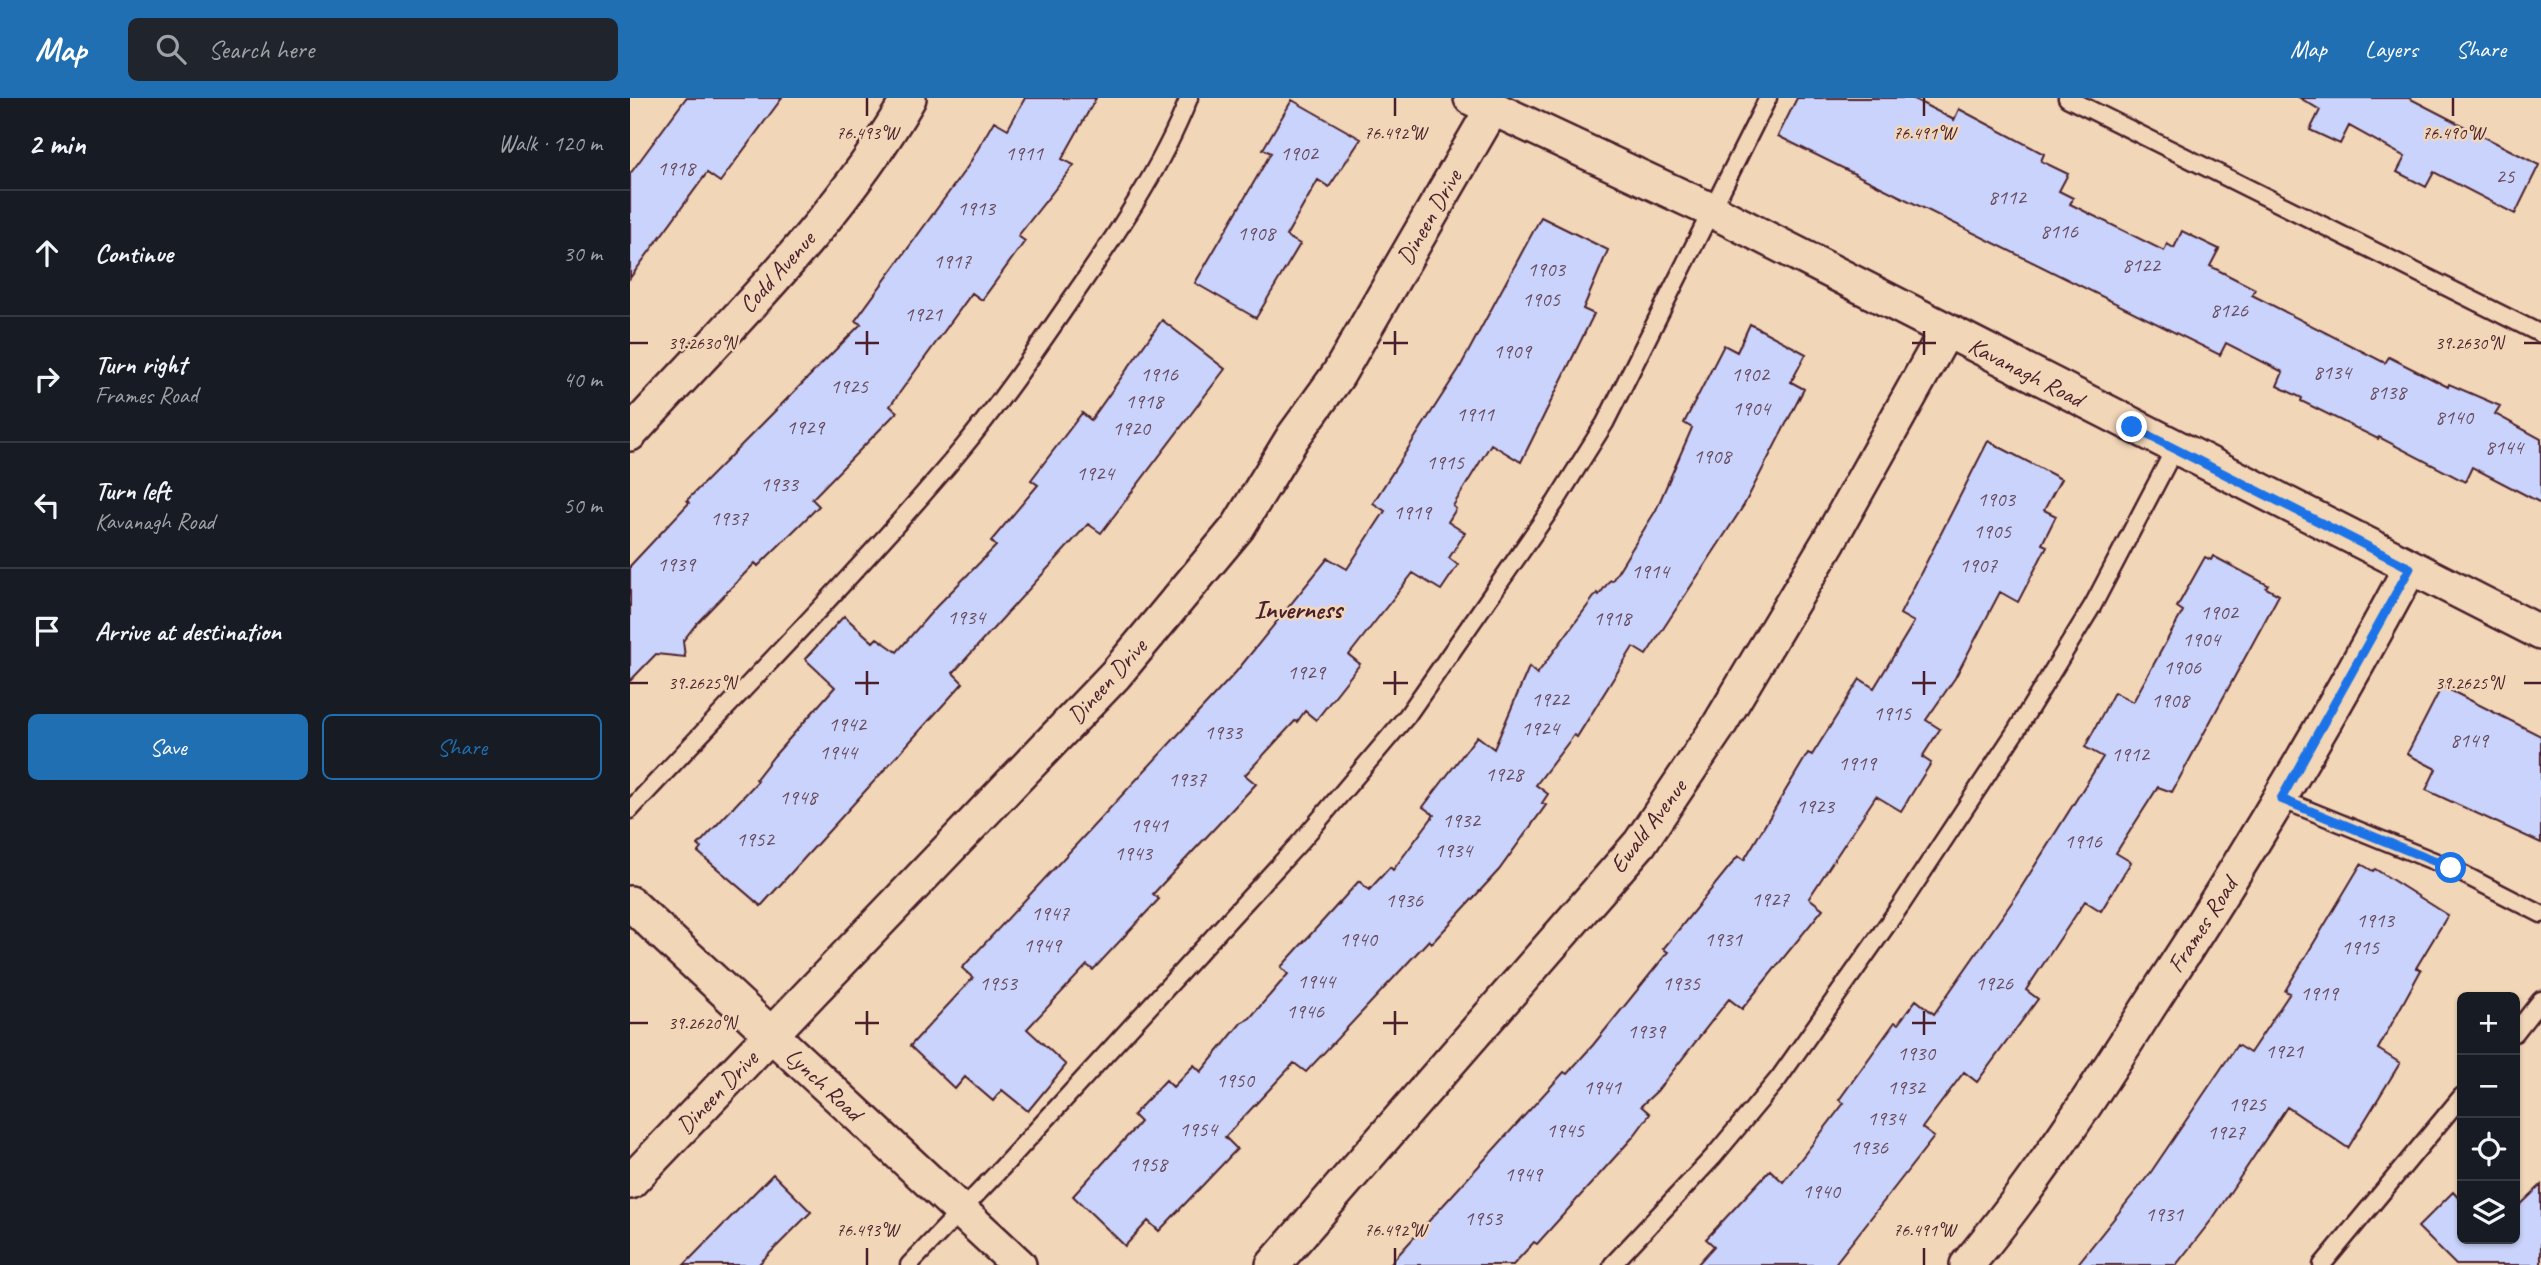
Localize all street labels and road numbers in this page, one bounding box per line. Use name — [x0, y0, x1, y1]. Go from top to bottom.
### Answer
street label: Dineen Drive — [1390, 162, 1469, 270]
street label: Codd Avenue — [732, 223, 823, 319]
street label: Kavanagh Road — [1964, 330, 2092, 415]
street label: Dineen Drive — [1061, 630, 1155, 730]
street label: Ewald Avenue — [1603, 771, 1694, 879]
street label: Frames Road — [2160, 869, 2246, 978]
street label: Lynch Road — [779, 1041, 871, 1129]
street label: Dineen Drive — [670, 1042, 766, 1140]

